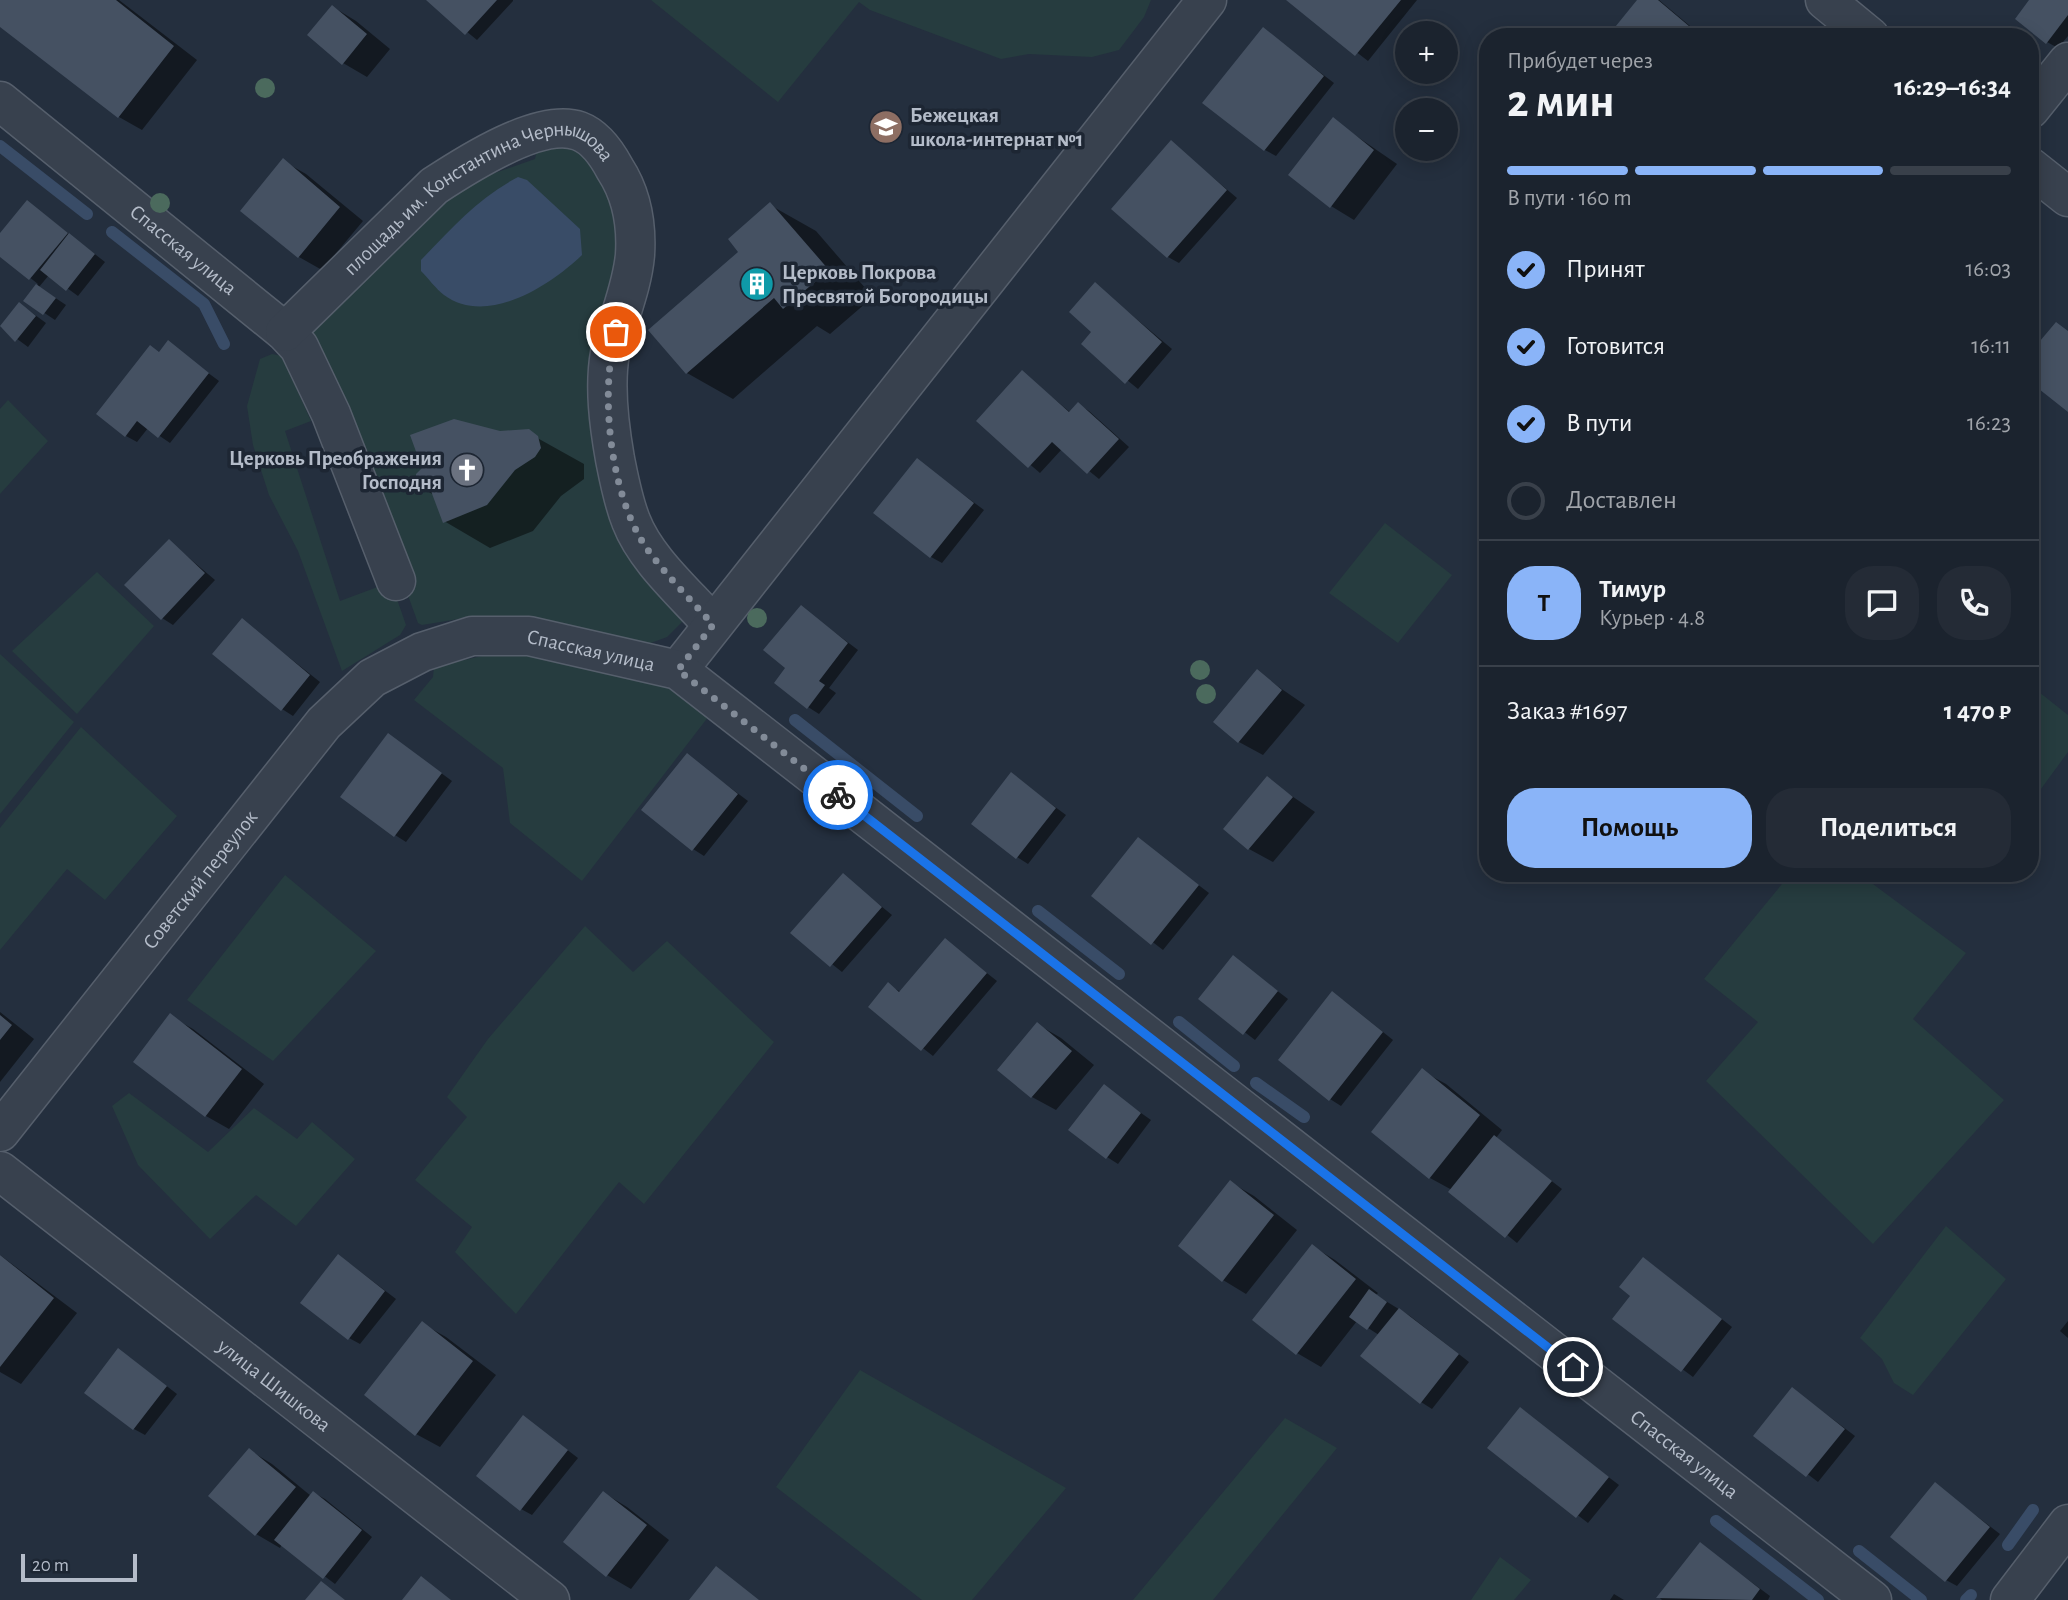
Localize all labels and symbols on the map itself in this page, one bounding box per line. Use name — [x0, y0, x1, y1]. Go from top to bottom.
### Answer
place label: Бежецкая школа-интернат №1 — [910, 105, 1083, 150]
school or university icon: Бежецкая школа-интернат №1 — [867, 108, 905, 146]
street label: площадь им. Константина Чернышова — [340, 118, 618, 279]
street label: Спасская улица — [126, 201, 241, 300]
place label: Церковь Покрова Пресвятой Богородицы — [782, 262, 988, 307]
building icon: Церковь Покрова Пресвятой Богородицы — [738, 265, 776, 303]
pin — [586, 302, 646, 362]
place label: Церковь Преображения Господня — [229, 448, 442, 493]
church icon: Церковь Преображения Господня — [448, 451, 486, 489]
street label: Спасская улица — [525, 626, 657, 675]
courier — [803, 760, 873, 830]
street label: Советский переулок — [139, 806, 262, 953]
street label: улица Шишкова — [213, 1334, 335, 1436]
pin — [1543, 1337, 1603, 1397]
street label: Спасская улица — [1626, 1406, 1742, 1503]
scale bar — [21, 1551, 136, 1583]

